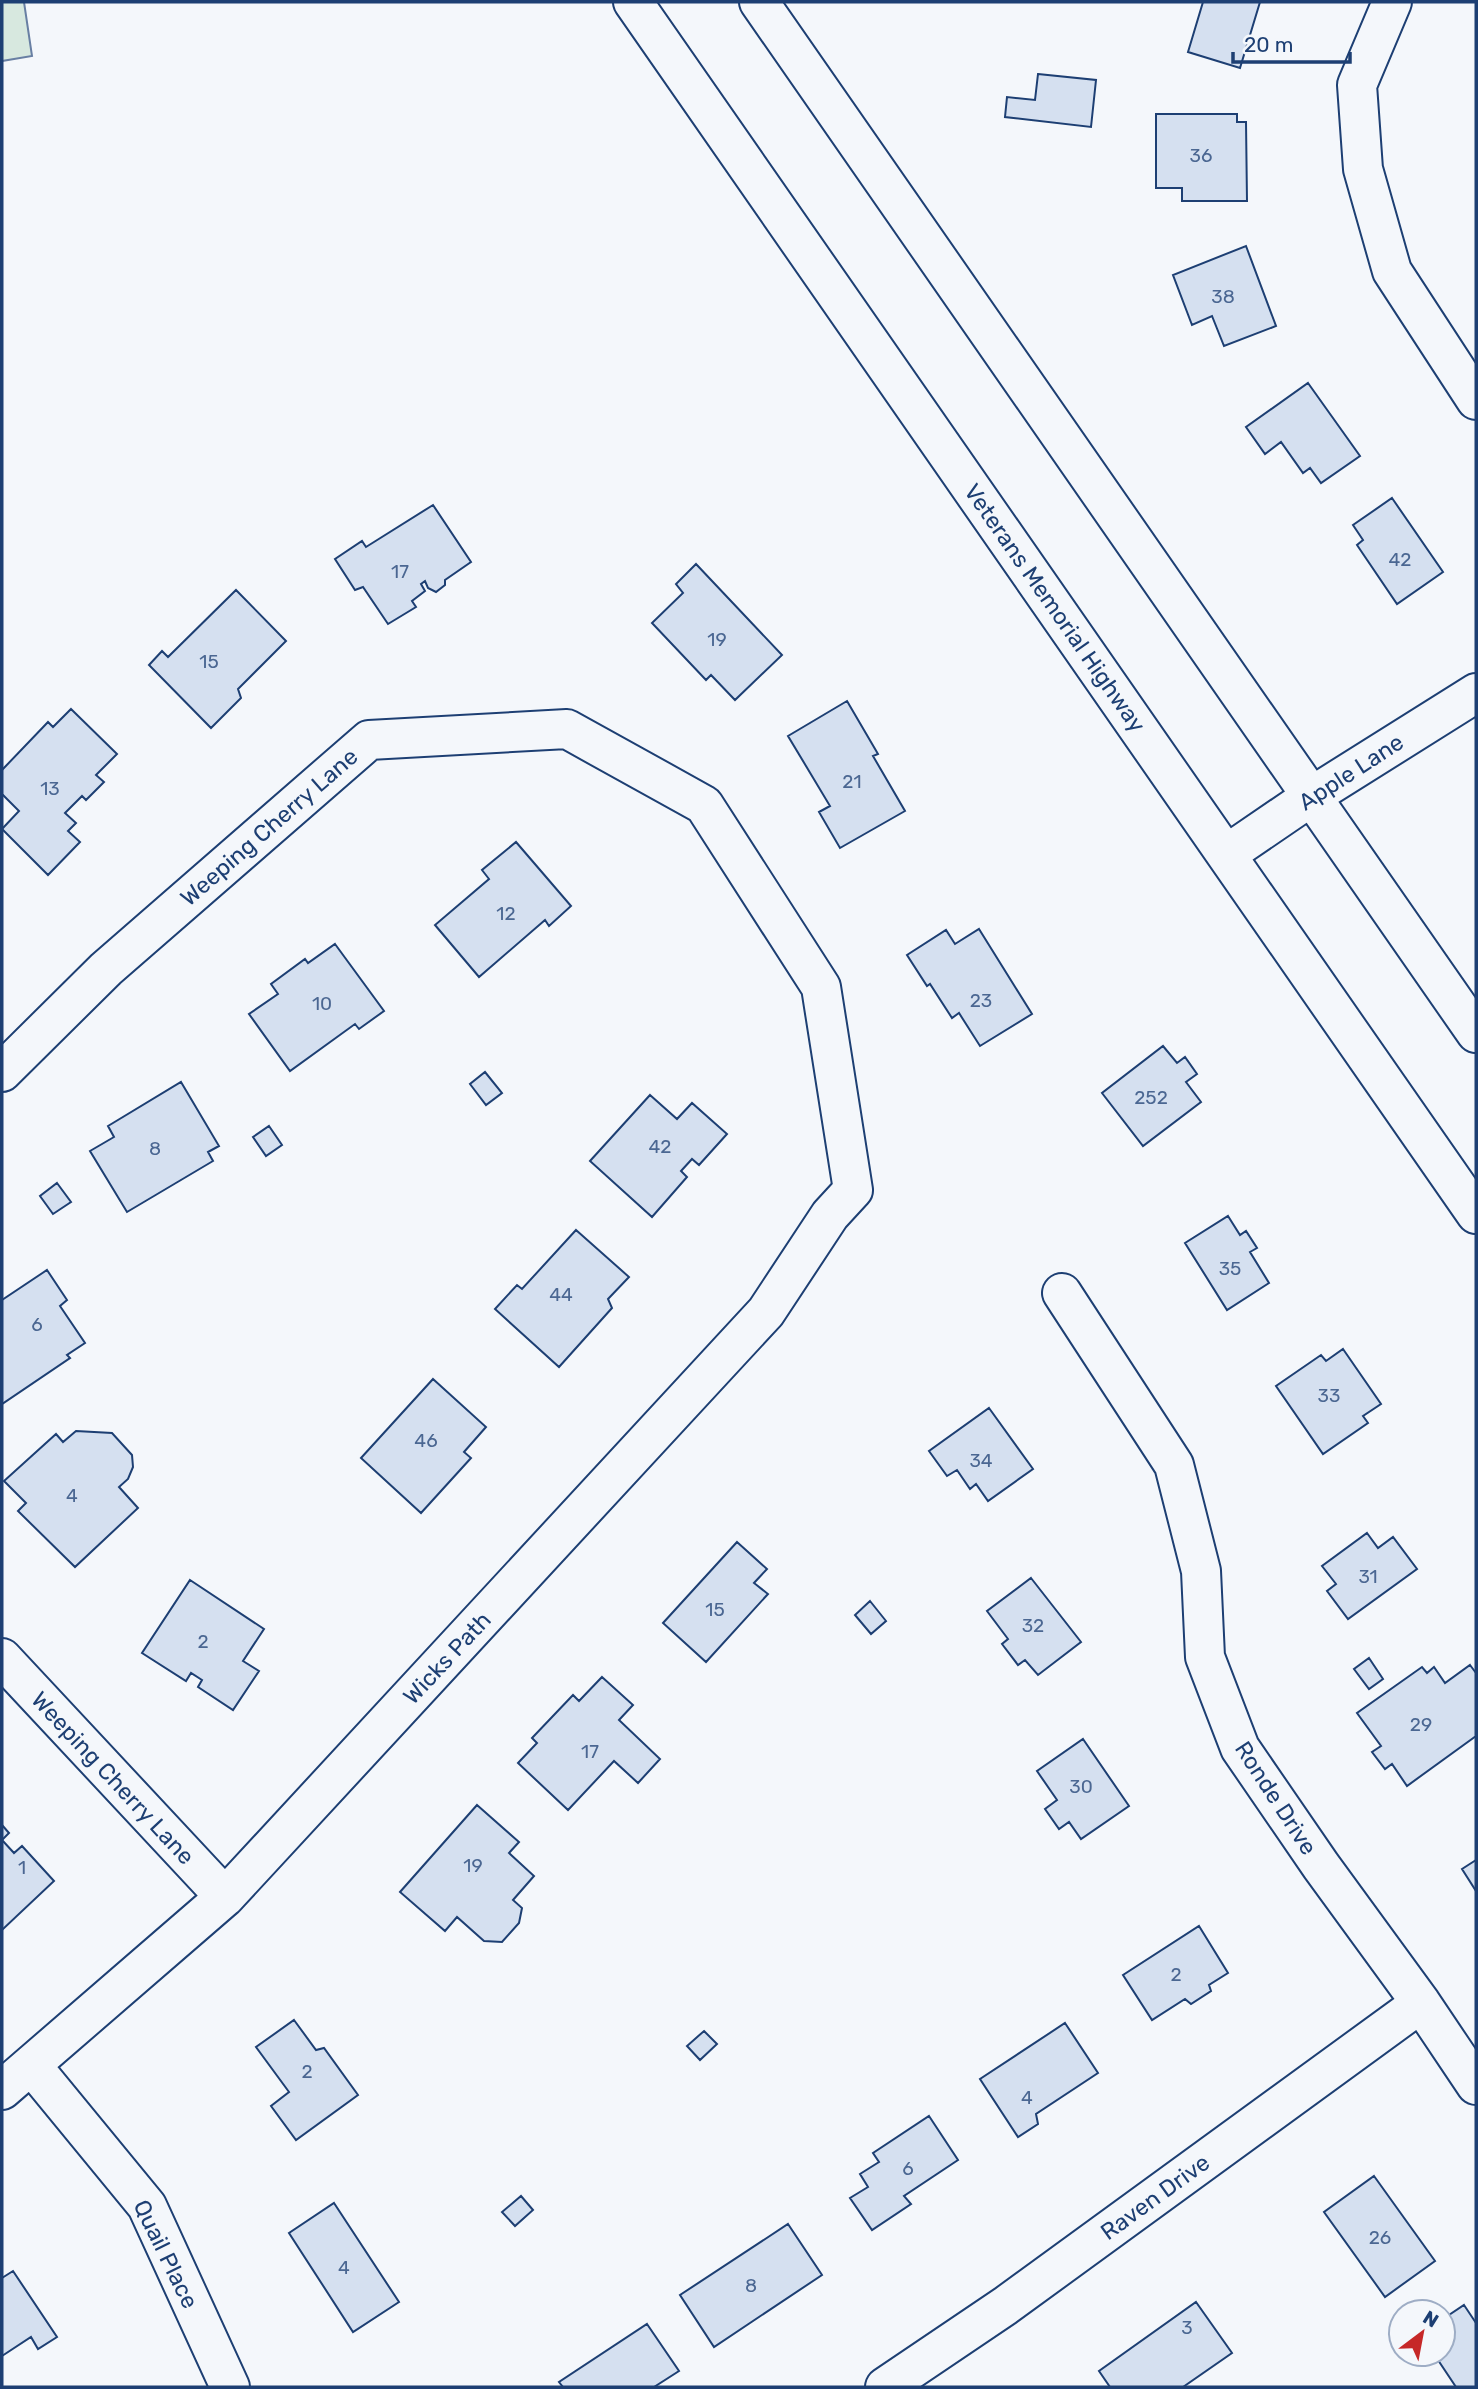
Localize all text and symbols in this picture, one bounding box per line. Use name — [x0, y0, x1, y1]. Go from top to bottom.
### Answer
scale bar — [1233, 21, 1350, 65]
text: 20 m — [1244, 32, 1293, 57]
house number: 36 — [1190, 144, 1212, 167]
house number: 38 — [1211, 285, 1235, 308]
street label: Veterans Memorial Highway — [958, 478, 1152, 738]
house number: 42 — [1389, 548, 1411, 571]
house number: 17 — [391, 560, 409, 583]
house number: 19 — [707, 628, 727, 651]
house number: 15 — [199, 650, 219, 673]
street label: Apple Lane — [1293, 728, 1409, 816]
street label: Weeping Cherry Lane — [174, 742, 364, 912]
house number: 21 — [842, 770, 862, 793]
house number: 13 — [40, 777, 60, 800]
house number: 12 — [496, 902, 516, 925]
house number: 23 — [970, 989, 992, 1012]
house number: 10 — [312, 992, 332, 1015]
house number: 252 — [1134, 1086, 1168, 1109]
house number: 42 — [649, 1135, 671, 1158]
house number: 8 — [149, 1137, 161, 1160]
house number: 35 — [1219, 1257, 1241, 1280]
house number: 44 — [549, 1283, 573, 1306]
house number: 6 — [31, 1313, 43, 1336]
house number: 33 — [1318, 1384, 1340, 1407]
house number: 46 — [414, 1429, 438, 1452]
house number: 34 — [969, 1449, 993, 1472]
house number: 4 — [66, 1484, 78, 1507]
house number: 31 — [1358, 1565, 1378, 1588]
house number: 15 — [705, 1598, 725, 1621]
street label: Wicks Path — [397, 1606, 497, 1710]
house number: 32 — [1022, 1614, 1044, 1637]
house number: 2 — [197, 1630, 209, 1653]
street label: Weeping Cherry Lane — [26, 1686, 200, 1870]
house number: 29 — [1410, 1713, 1432, 1736]
street label: Ronde Drive — [1229, 1736, 1323, 1860]
house number: 17 — [581, 1740, 599, 1763]
house number: 30 — [1069, 1775, 1093, 1798]
house number: 19 — [463, 1854, 483, 1877]
house number: 1 — [18, 1856, 26, 1879]
house number: 2 — [1170, 1963, 1182, 1986]
house number: 2 — [301, 2060, 313, 2083]
house number: 4 — [1021, 2086, 1033, 2109]
street label: Raven Drive — [1095, 2148, 1215, 2246]
house number: 6 — [902, 2157, 914, 2180]
street label: Quail Place — [128, 2195, 204, 2313]
house number: 26 — [1369, 2226, 1391, 2249]
house number: 4 — [338, 2256, 350, 2279]
house number: 8 — [745, 2274, 757, 2297]
north arrow — [1387, 2298, 1457, 2368]
text: N — [1419, 2306, 1443, 2332]
house number: 3 — [1181, 2316, 1193, 2339]

